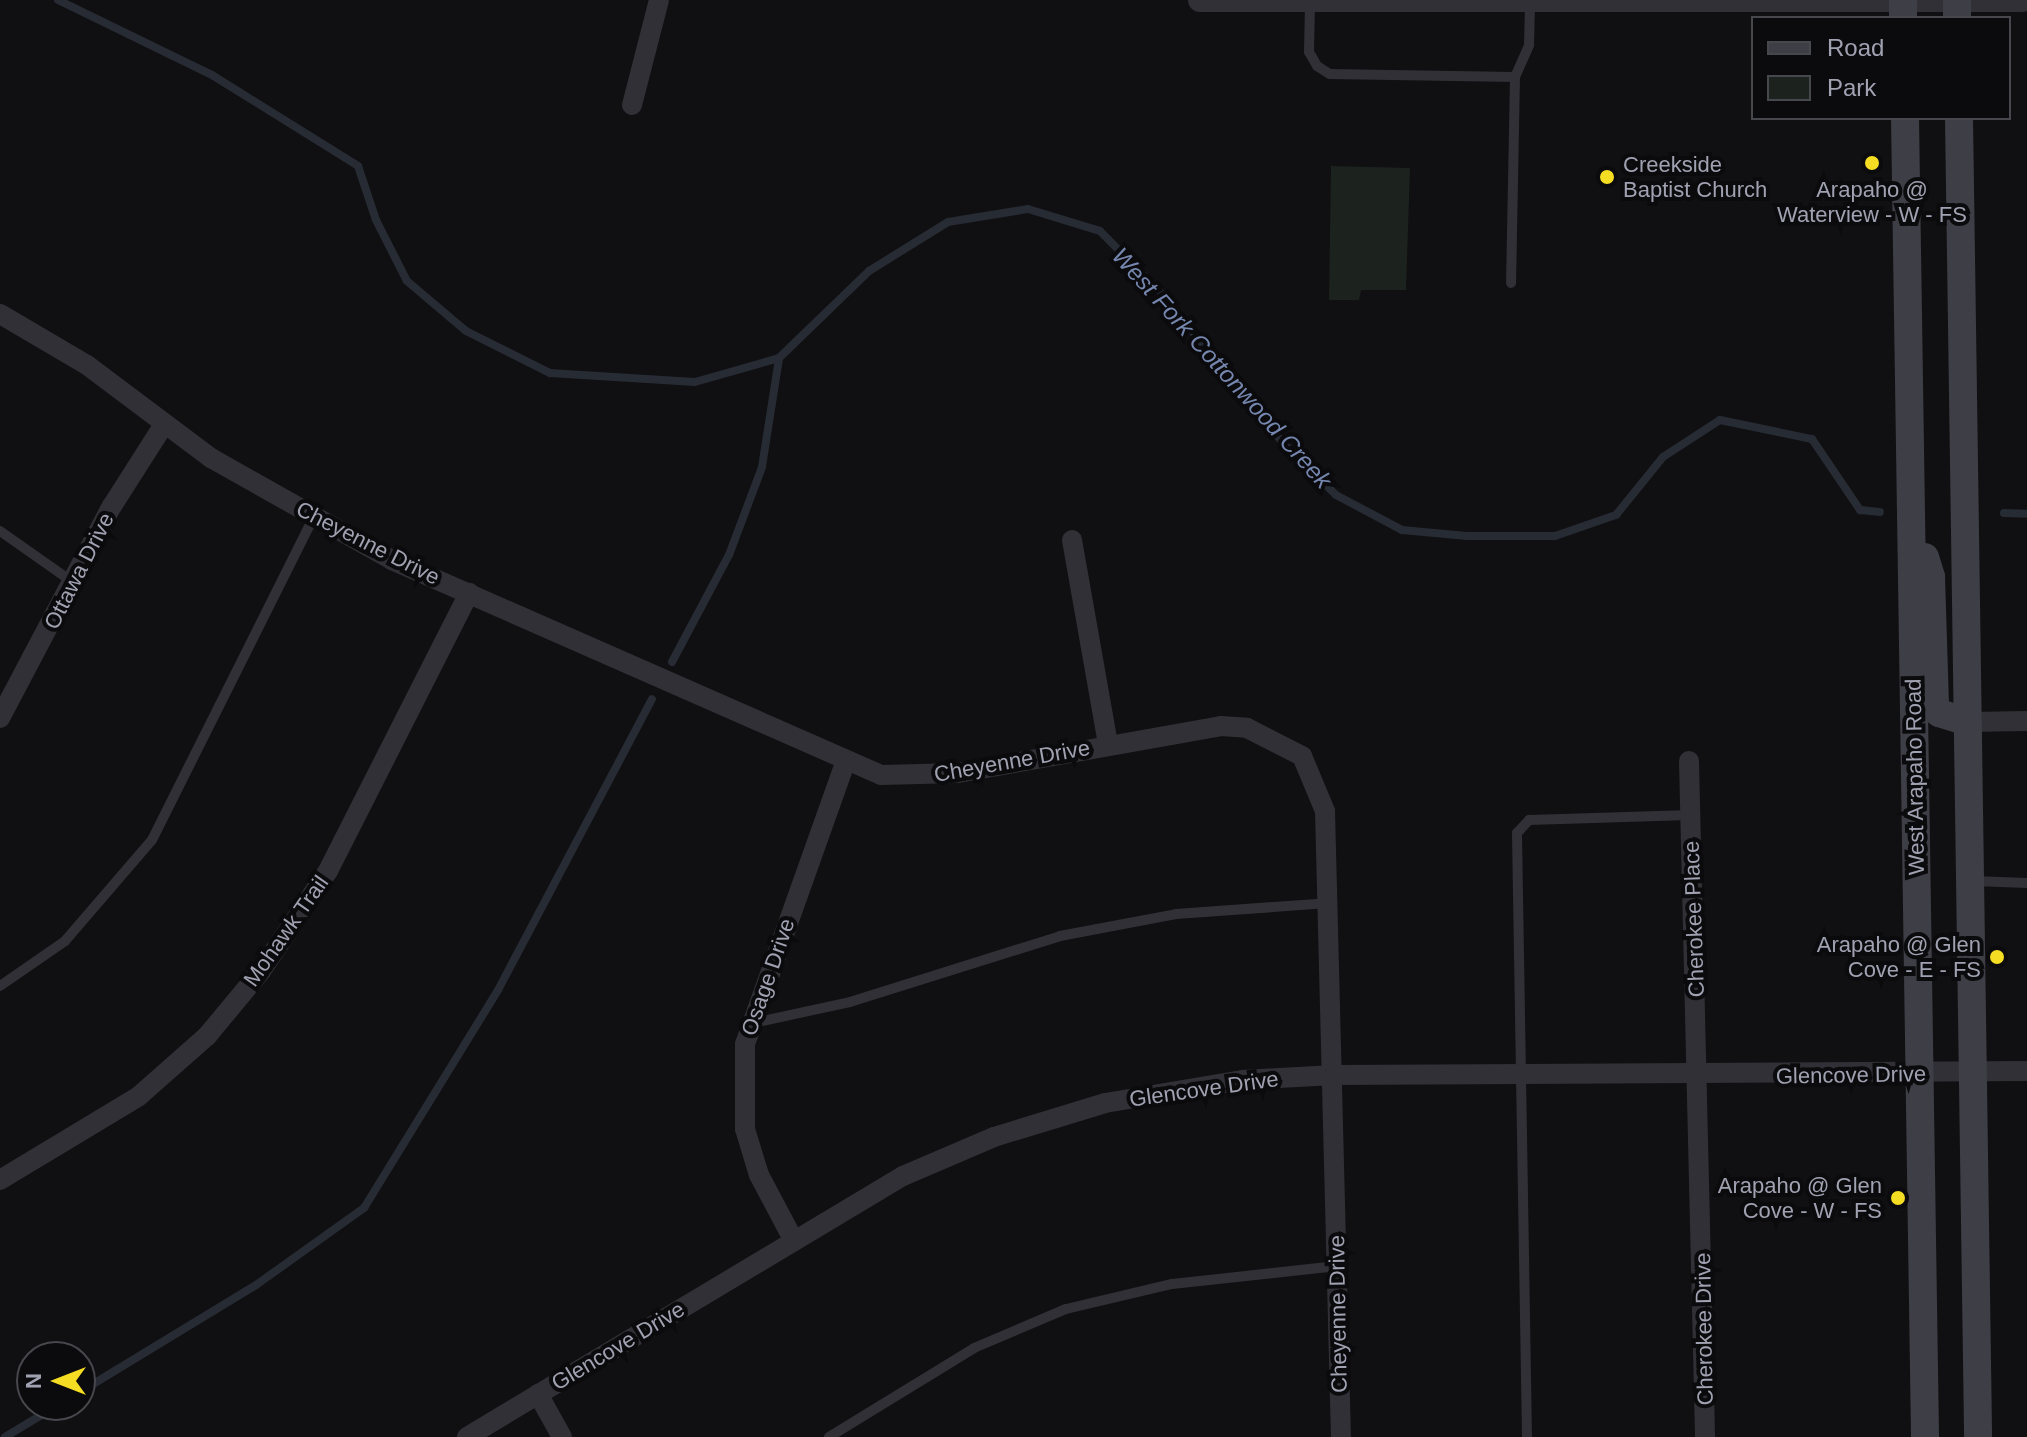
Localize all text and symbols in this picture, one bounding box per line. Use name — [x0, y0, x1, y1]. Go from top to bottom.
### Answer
legend — [1751, 16, 2011, 120]
text: Road — [1827, 34, 1884, 61]
text: Park — [1827, 74, 1876, 101]
place label: Creekside Baptist Church — [1623, 151, 1767, 202]
marker: Arapaho @ Waterview - W - FS — [1863, 154, 1881, 172]
marker: Creekside Baptist Church — [1598, 168, 1616, 186]
place label: Arapaho @ Waterview - W - FS — [1777, 176, 1967, 228]
water label: West Fork Cottonwood Creek — [1106, 242, 1338, 494]
street label: Cheyenne Drive — [292, 495, 444, 591]
street label: Ottawa Drive — [38, 508, 120, 634]
street label: West Arapaho Road — [1900, 678, 1930, 876]
street label: Cheyenne Drive — [932, 734, 1092, 788]
street label: Cherokee Place — [1678, 840, 1710, 998]
street label: Mohawk Trail — [238, 870, 334, 992]
street label: Osage Drive — [736, 915, 800, 1039]
place label: Arapaho @ Glen Cove - E - FS — [1817, 931, 1981, 982]
marker: Arapaho @ Glen Cove - E - FS — [1988, 948, 2006, 966]
street label: Glencove Drive — [1776, 1060, 1926, 1090]
street label: Glencove Drive — [1128, 1065, 1280, 1113]
place label: Arapaho @ Glen Cove - W - FS — [1718, 1172, 1882, 1224]
marker: Arapaho @ Glen Cove - W - FS — [1889, 1189, 1907, 1207]
street label: Cheyenne Drive — [1323, 1235, 1353, 1393]
street label: Cherokee Drive — [1689, 1252, 1719, 1406]
street label: Glencove Drive — [547, 1296, 689, 1396]
north arrow — [16, 1341, 96, 1421]
text: N — [21, 1373, 46, 1389]

